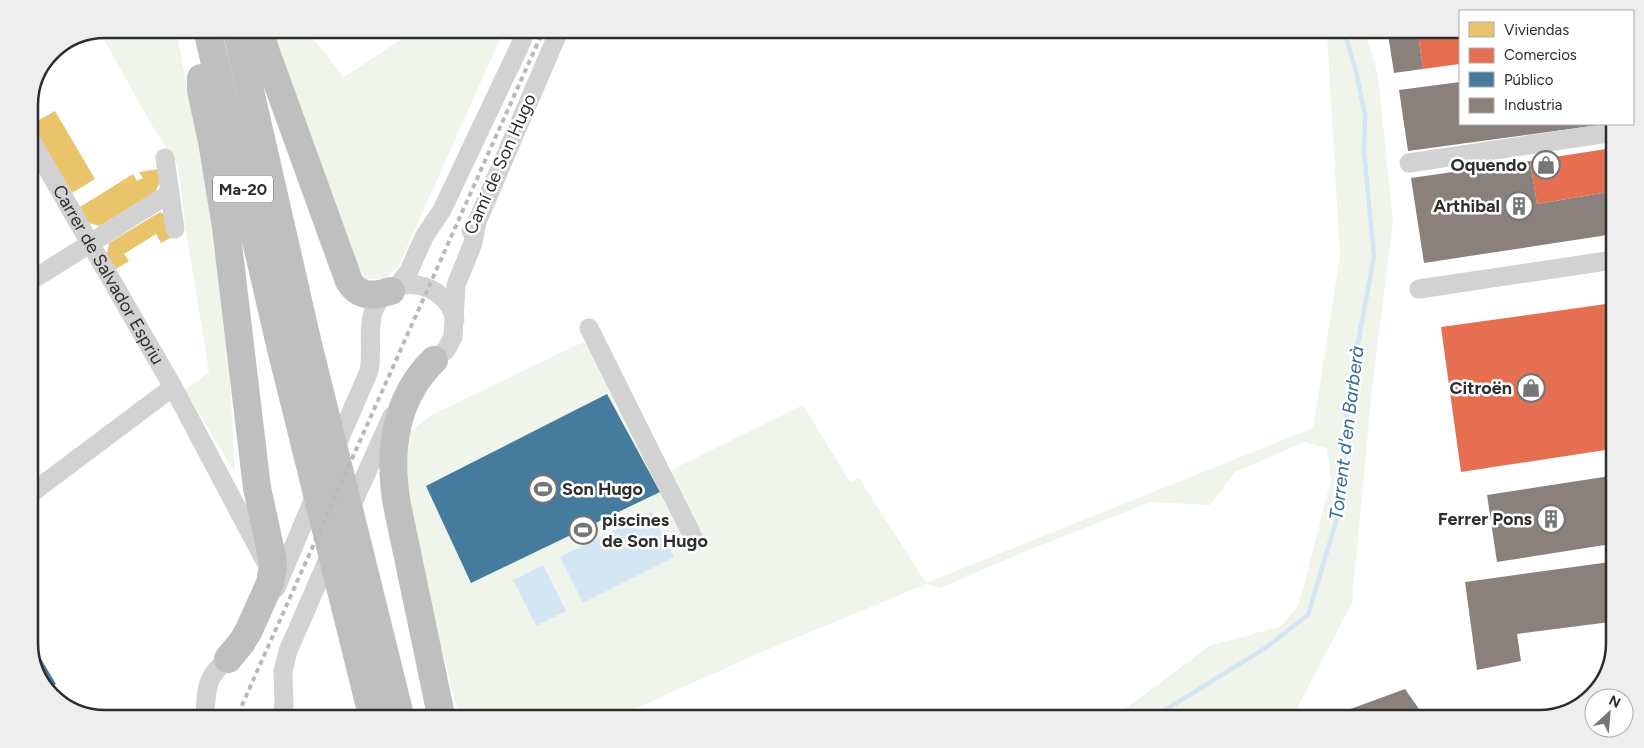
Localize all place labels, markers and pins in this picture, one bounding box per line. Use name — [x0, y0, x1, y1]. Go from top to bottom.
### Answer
shop icon: Oquendo — [1531, 150, 1561, 180]
place label: Oquendo — [1451, 154, 1527, 176]
building icon: Arthibal — [1504, 191, 1534, 221]
place label: Arthibal — [1433, 195, 1500, 217]
shop icon: Citroën — [1516, 373, 1546, 403]
place label: Citroën — [1449, 377, 1512, 399]
sports icon: Son Hugo — [528, 474, 558, 504]
place label: Son Hugo — [562, 478, 643, 500]
building icon: Ferrer Pons — [1536, 504, 1566, 534]
place label: Ferrer Pons — [1438, 508, 1533, 530]
place label: piscines de Son Hugo — [602, 509, 708, 552]
sports icon: piscines de Son Hugo — [568, 515, 598, 545]

